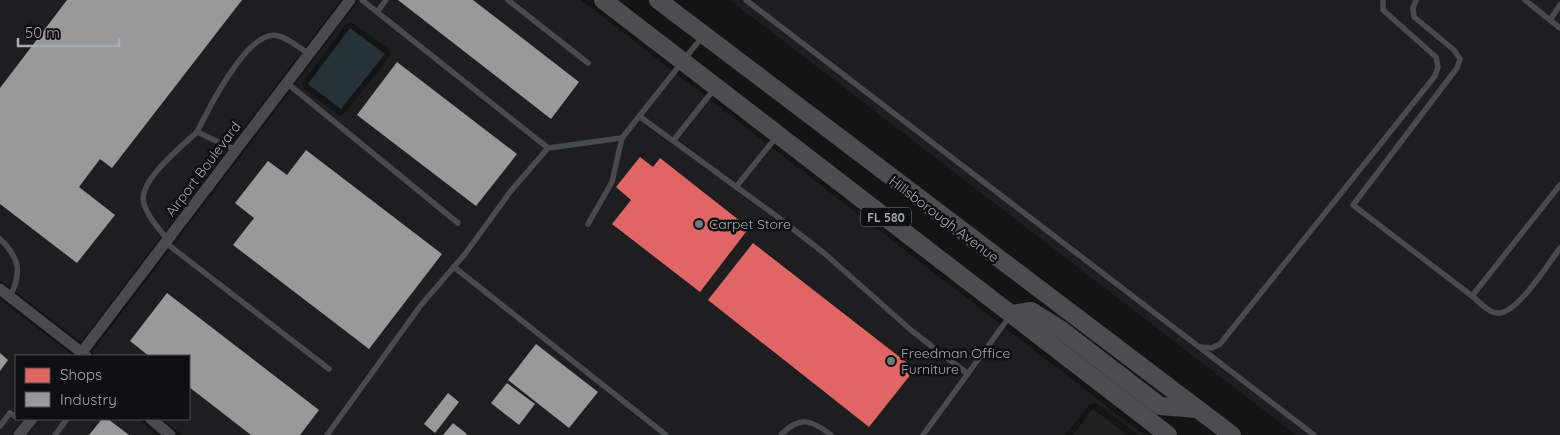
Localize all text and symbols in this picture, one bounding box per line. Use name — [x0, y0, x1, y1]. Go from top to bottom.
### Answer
scale bar — [18, 15, 119, 47]
text: 50 m — [25, 23, 60, 42]
street label: Airport Boulevard — [161, 118, 245, 220]
street label: Hillsborough Avenue — [886, 172, 1003, 266]
road number: FL 580 — [861, 208, 911, 226]
place label: Carpet Store — [709, 215, 791, 233]
marker: Carpet Store — [693, 218, 705, 230]
place label: Freedman Office Furniture — [901, 344, 1010, 378]
legend — [15, 355, 190, 420]
marker: Freedman Office Furniture — [885, 355, 897, 367]
text: Shops — [60, 365, 102, 384]
text: Industry — [60, 390, 117, 409]

